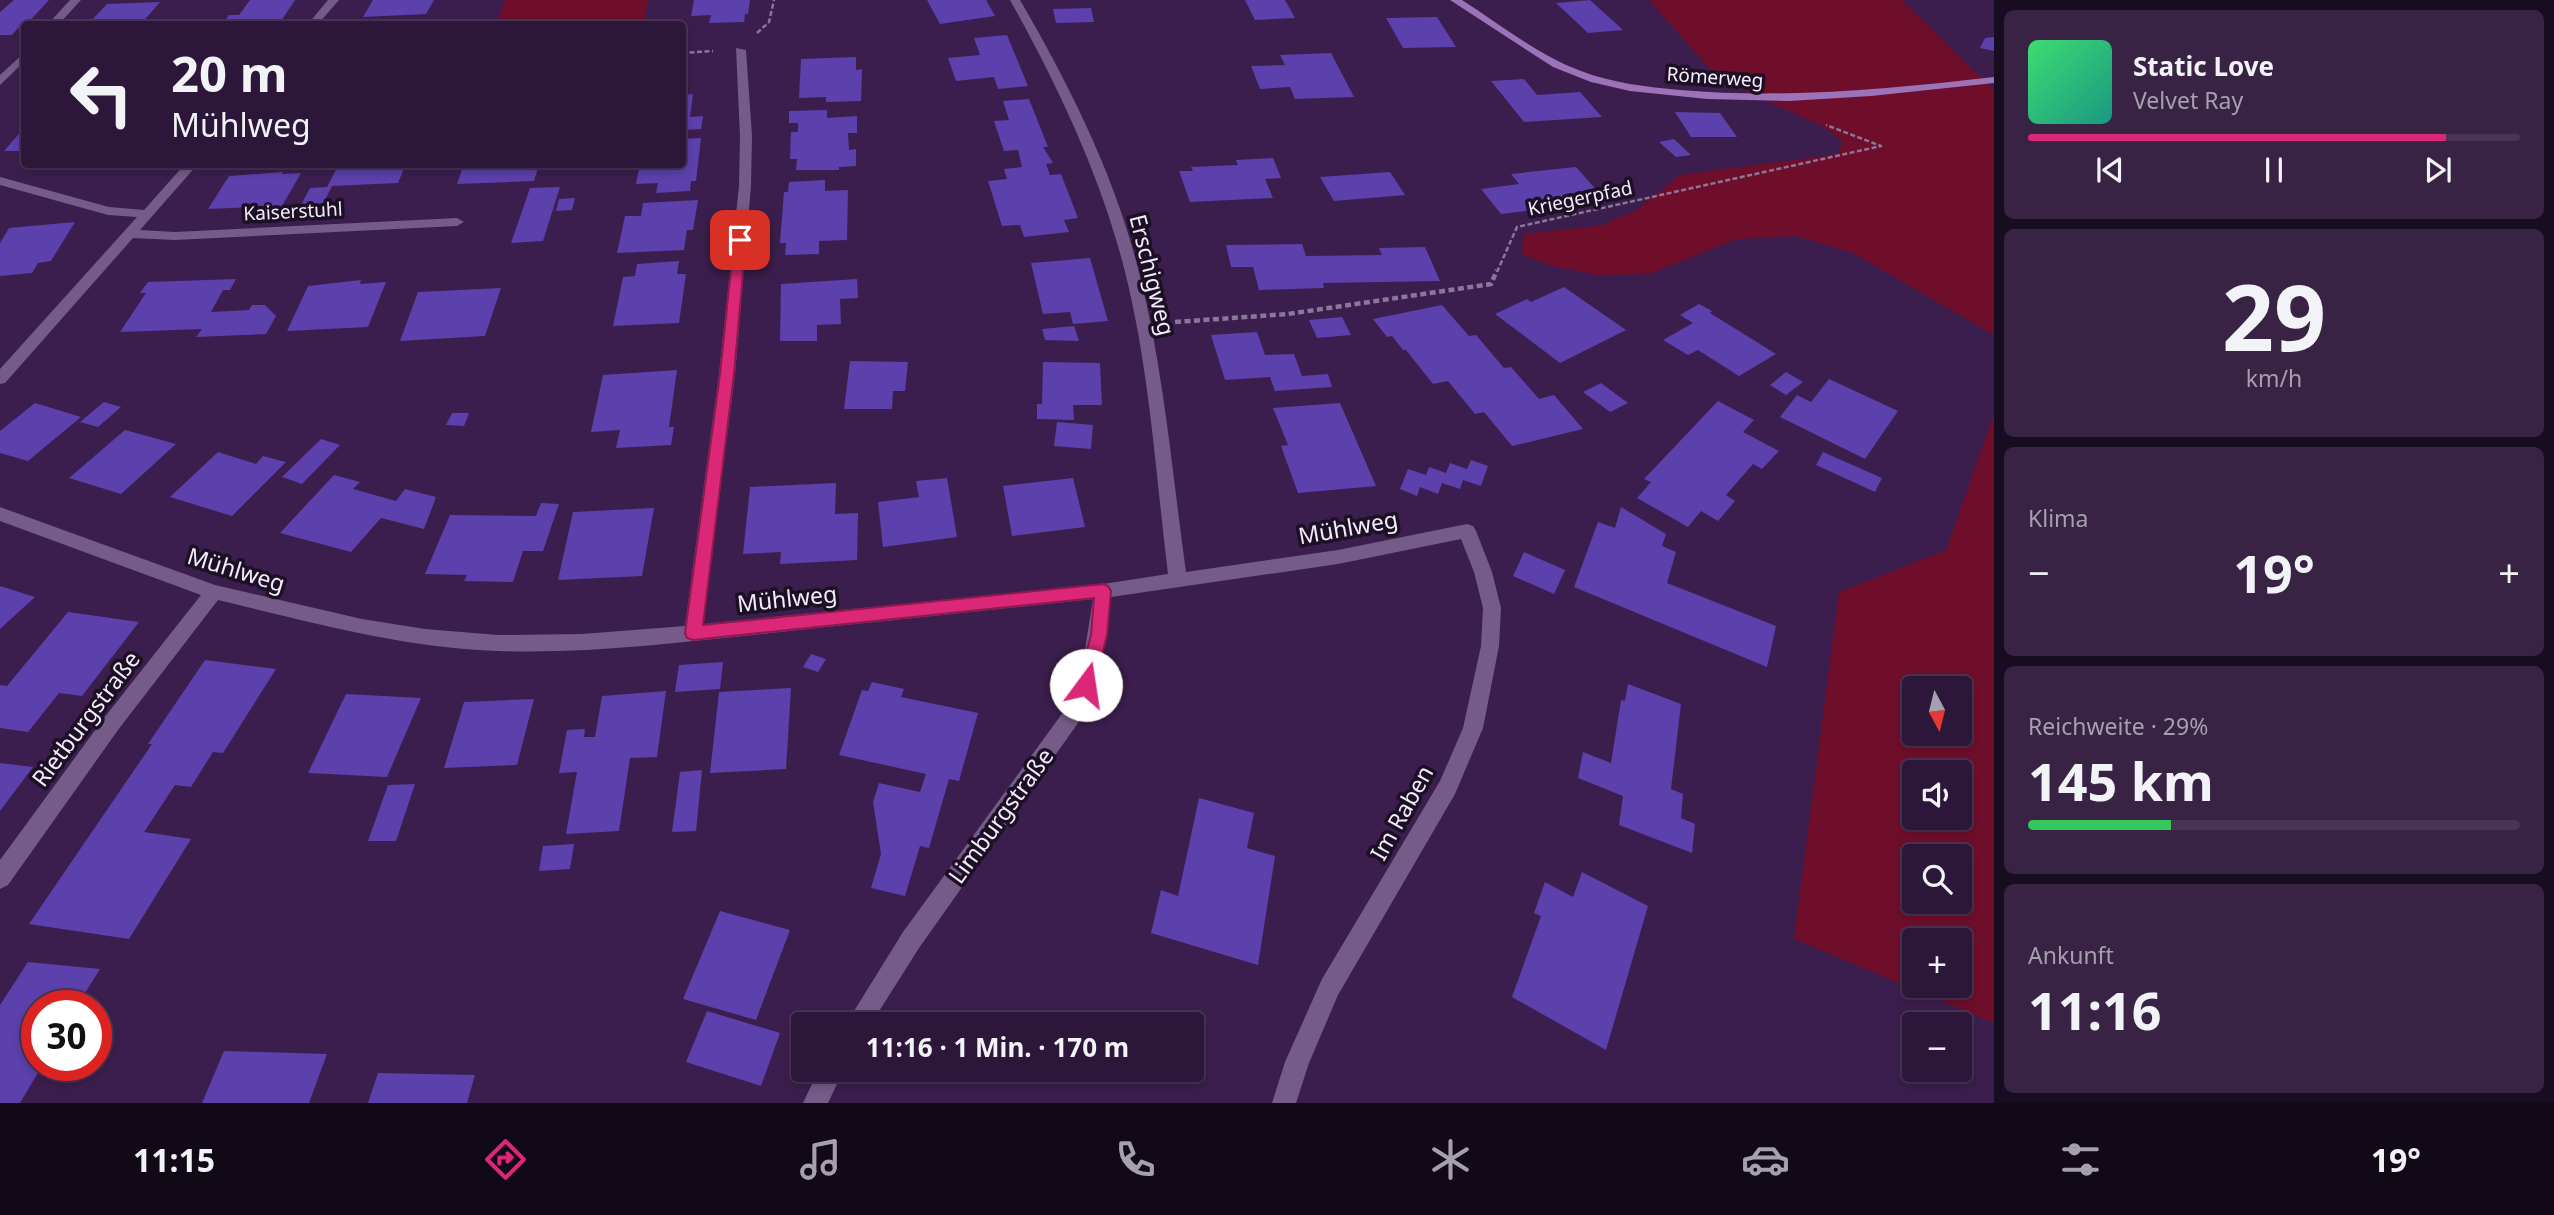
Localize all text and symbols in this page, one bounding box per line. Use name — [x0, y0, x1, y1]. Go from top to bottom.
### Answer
text: 20 m — [171, 40, 288, 106]
text: Static Love — [2133, 48, 2274, 84]
icon: left — [56, 49, 147, 140]
street label: Römerweg — [1666, 61, 1764, 93]
text: Velvet Ray — [2133, 84, 2243, 116]
text: Mühlweg — [171, 103, 311, 146]
icon: previous — [2091, 151, 2129, 189]
icon: pause — [2255, 151, 2293, 189]
icon: next — [2419, 151, 2457, 189]
street label: Kriegerpfad — [1525, 174, 1635, 222]
street label: Kaiserstuhl — [243, 195, 343, 227]
pin — [710, 210, 770, 270]
street label: Erschigweg — [1122, 211, 1183, 339]
icon: arrive — [721, 221, 759, 259]
text: 29 — [2222, 254, 2326, 378]
text: km/h — [2246, 362, 2302, 394]
text: Klima — [2028, 502, 2089, 534]
street label: Mühlweg — [1296, 503, 1400, 551]
text: 19° — [2233, 537, 2315, 608]
street label: Mühlweg — [184, 539, 289, 599]
text: − — [2028, 546, 2050, 598]
text: + — [2498, 546, 2520, 598]
street label: Mühlweg — [735, 577, 839, 619]
street label: Rietburgstraße — [24, 644, 147, 793]
position arrow — [1049, 648, 1123, 722]
north arrow — [1902, 676, 1972, 746]
map controls — [1902, 676, 1972, 1082]
text: Reichweite · 29% — [2028, 710, 2208, 742]
street label: Limburgstraße — [940, 741, 1060, 890]
text: 145 km — [2028, 745, 2214, 816]
street label: Im Raben — [1362, 759, 1440, 866]
button: sound — [1902, 760, 1972, 830]
button: search — [1902, 844, 1972, 914]
button: + — [1902, 928, 1972, 998]
text: Ankunft — [2028, 939, 2114, 971]
text: 11:16 — [2028, 974, 2162, 1045]
speed limit sign: 30 — [21, 990, 112, 1081]
button: − — [1902, 1012, 1972, 1082]
text: 11:16 · 1 Min. · 170 m — [866, 1029, 1129, 1065]
icon: directions — [481, 1135, 530, 1184]
icon: music — [796, 1135, 845, 1184]
icon: phone — [1111, 1135, 1160, 1184]
icon: climate — [1426, 1135, 1475, 1184]
icon: car — [1741, 1135, 1790, 1184]
icon: filters — [2056, 1135, 2105, 1184]
text: 11:15 — [133, 1138, 215, 1181]
text: 19° — [2371, 1138, 2421, 1181]

